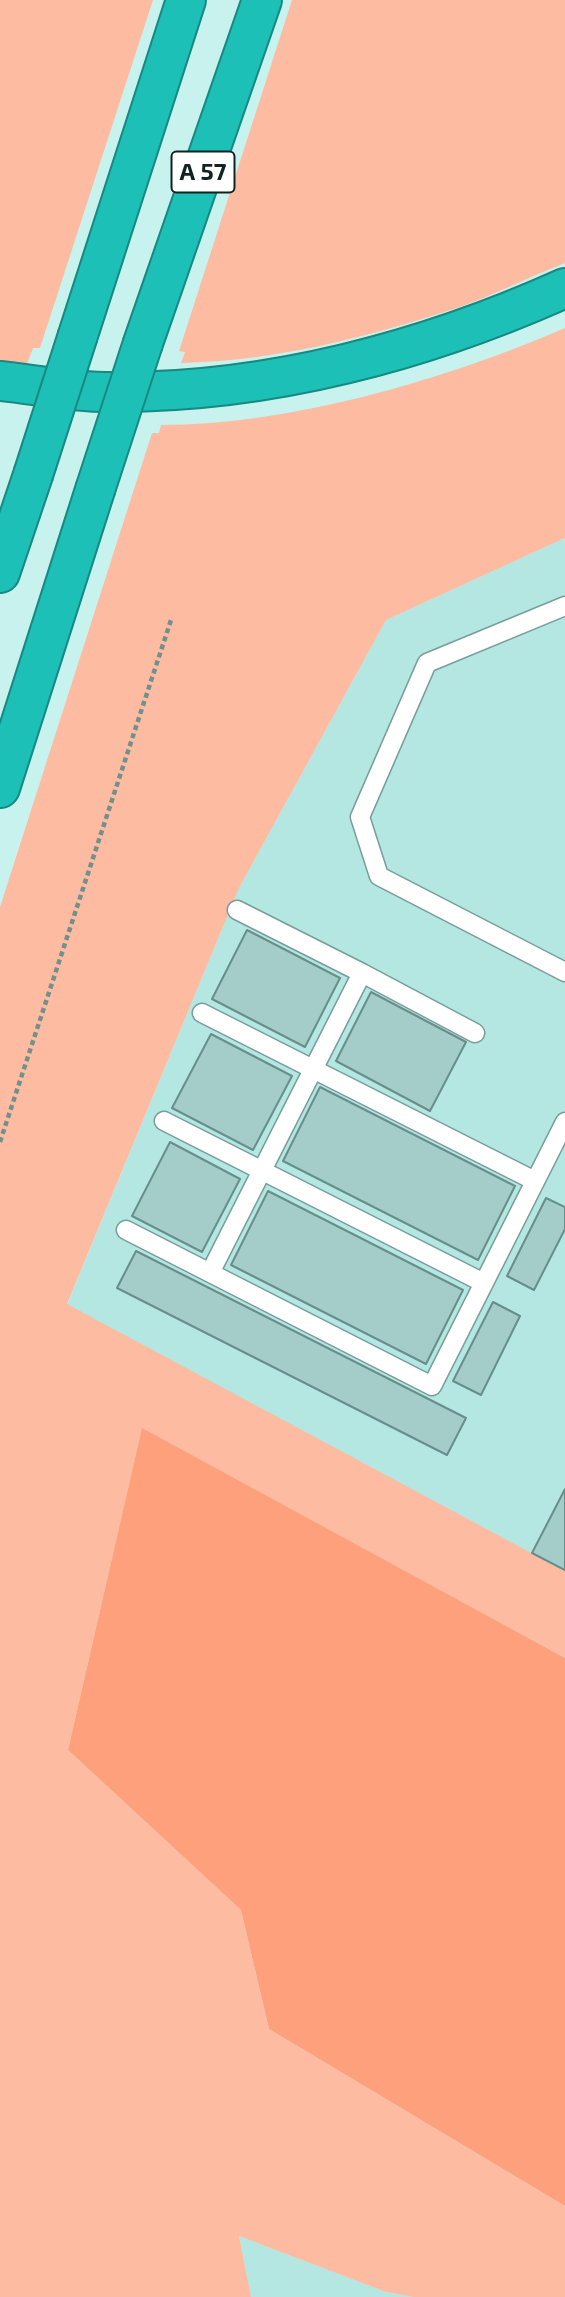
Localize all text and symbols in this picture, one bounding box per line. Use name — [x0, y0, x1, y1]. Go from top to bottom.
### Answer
road number: A 57 — [172, 152, 234, 192]

